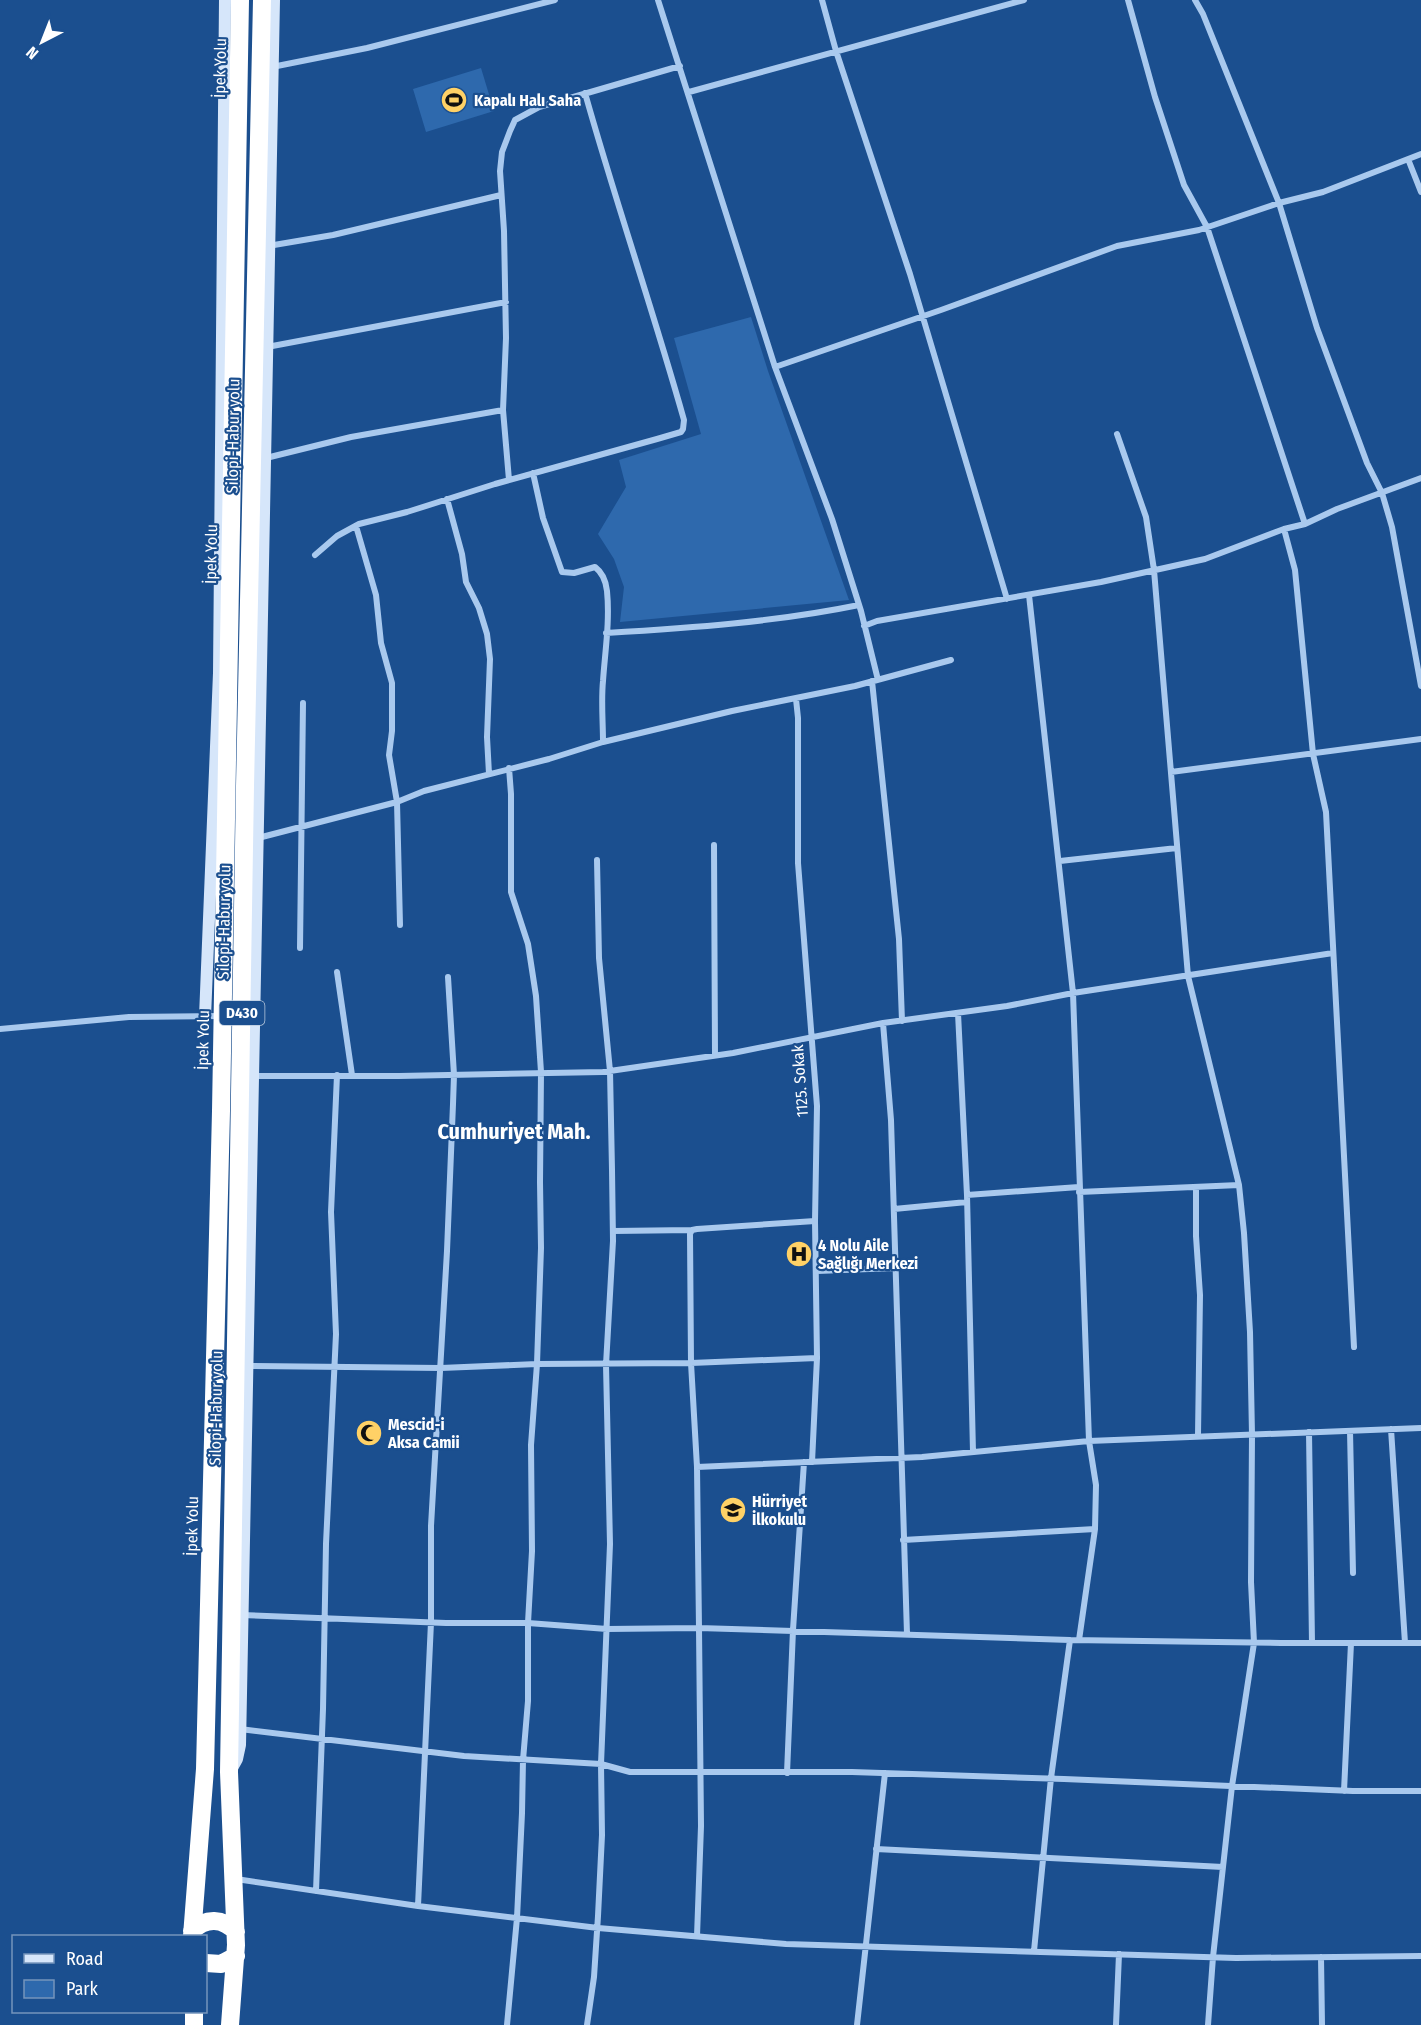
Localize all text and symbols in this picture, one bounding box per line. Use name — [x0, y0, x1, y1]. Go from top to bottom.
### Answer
north arrow — [12, 12, 72, 72]
street label: İpek Yolu — [210, 38, 230, 98]
text: N — [22, 43, 42, 63]
sports icon: Kapalı Halı Saha — [439, 85, 469, 115]
place label: Kapalı Halı Saha — [474, 91, 581, 110]
street label: Silopi-Habur yolu — [222, 378, 244, 494]
street label: İpek Yolu — [201, 524, 221, 584]
street label: Silopi-Habur yolu — [213, 864, 235, 980]
road number: D430 — [220, 1001, 264, 1025]
street label: İpek Yolu — [193, 1010, 213, 1070]
street label: 1125. Sokak — [788, 1044, 812, 1118]
district label: Cumhuriyet Mah. — [437, 1118, 591, 1145]
place label: 4 Nolu Aile Sağlığı Merkezi — [818, 1236, 918, 1273]
hospital icon: 4 Nolu Aile Sağlığı Merkezi — [784, 1239, 814, 1269]
street label: Silopi-Habur yolu — [205, 1350, 227, 1466]
place label: Mescid-i Aksa Camii — [387, 1415, 460, 1452]
mosque icon: Mescid-i Aksa Camii — [354, 1418, 384, 1448]
place label: Hürriyet İlkokulu — [752, 1492, 807, 1529]
school or university icon: Hürriyet İlkokulu — [718, 1495, 748, 1525]
street label: İpek Yolu — [182, 1496, 202, 1556]
legend — [12, 1935, 207, 2013]
text: Road — [66, 1948, 103, 1970]
text: Park — [66, 1978, 99, 2000]

